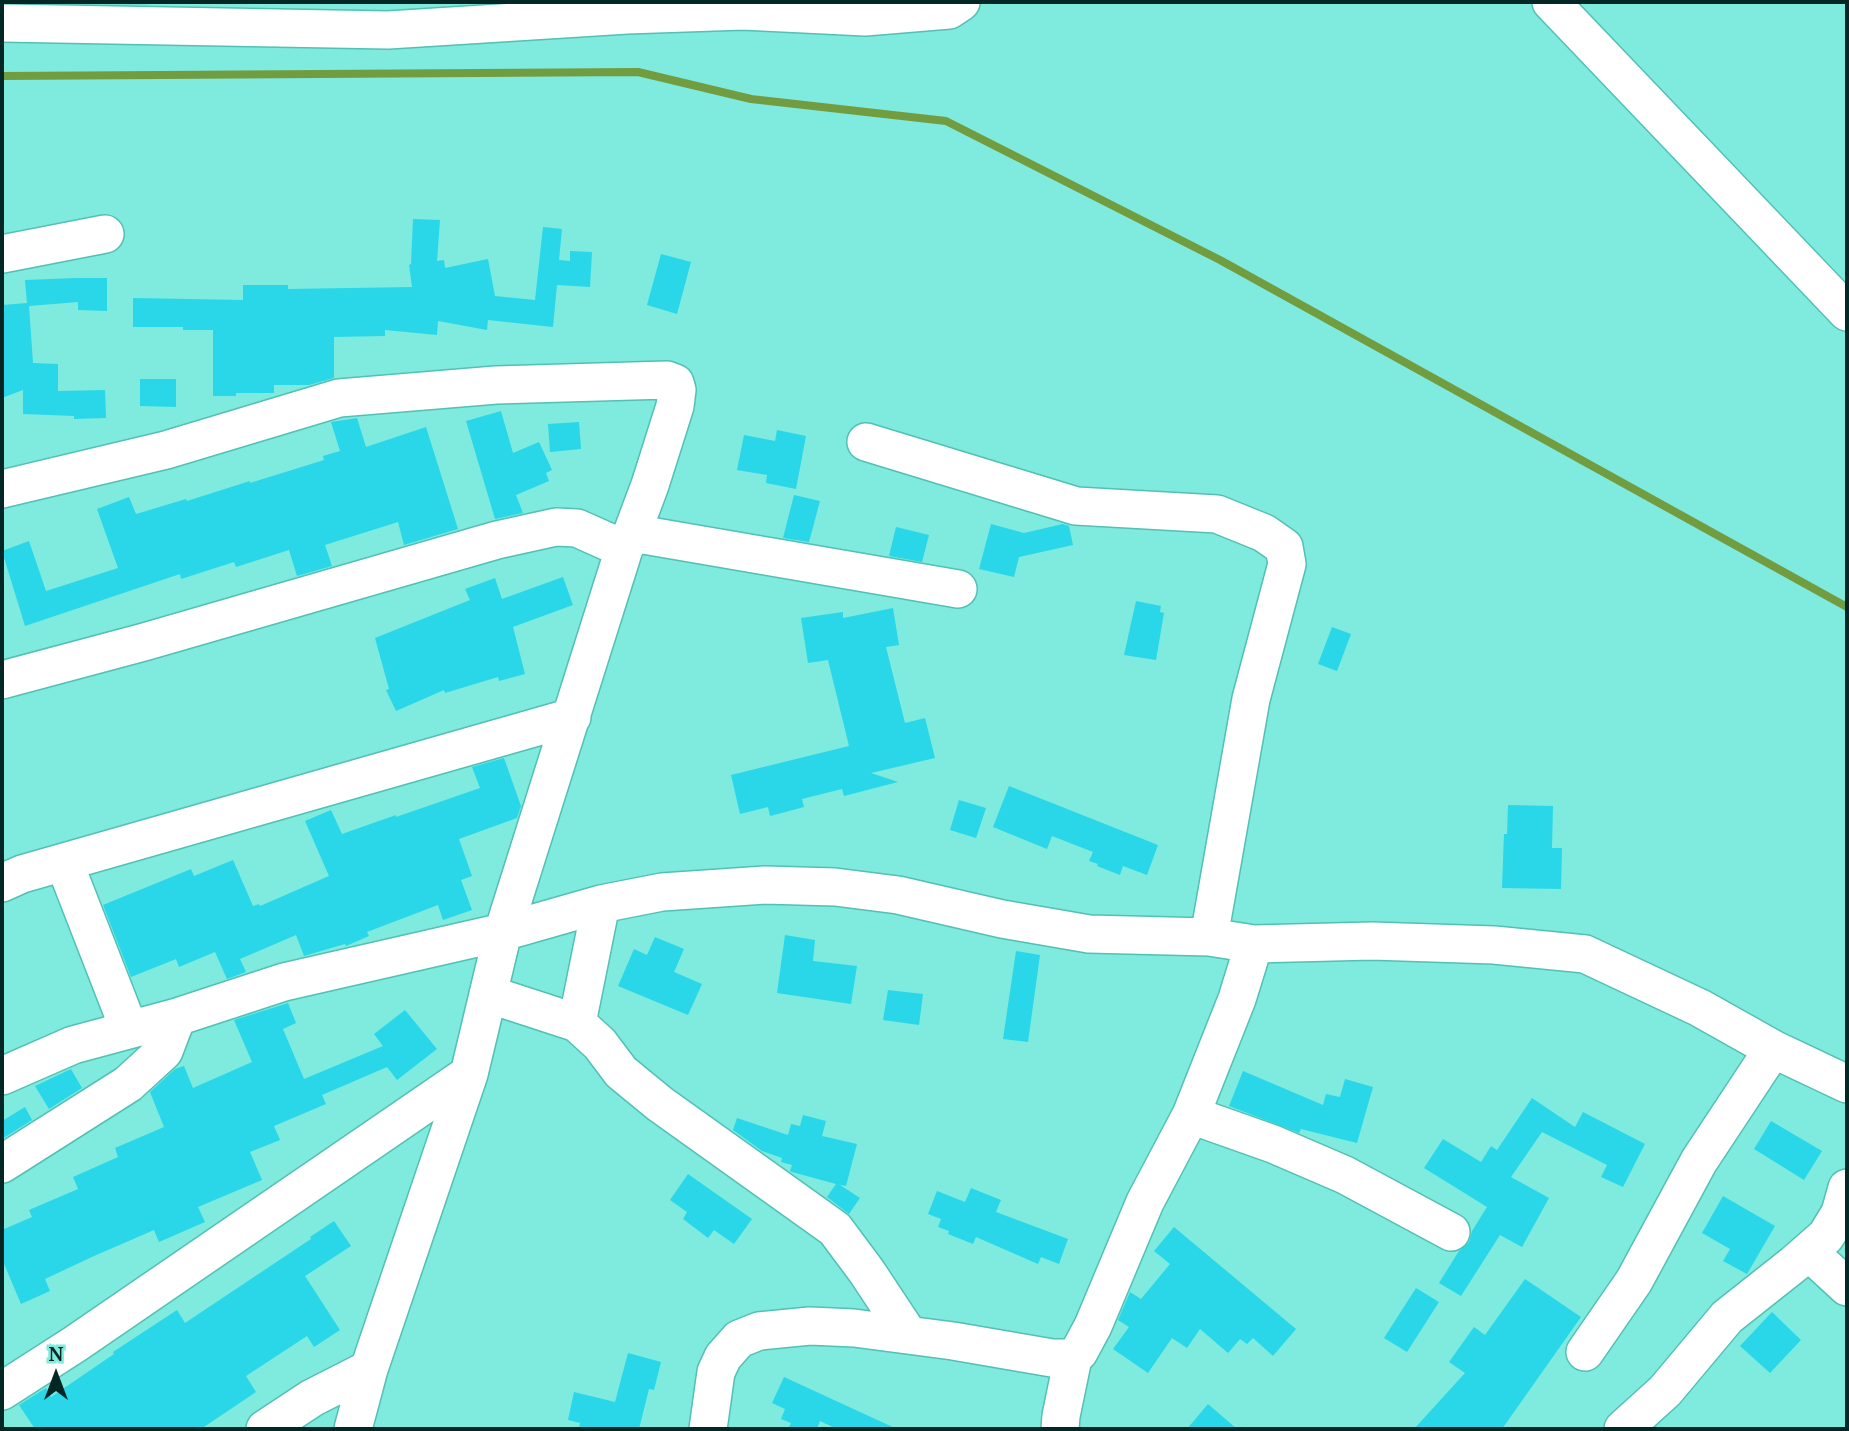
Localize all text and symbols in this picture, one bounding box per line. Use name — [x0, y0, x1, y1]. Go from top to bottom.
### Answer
north arrow — [21, 1340, 91, 1410]
text: N — [49, 1341, 63, 1367]

